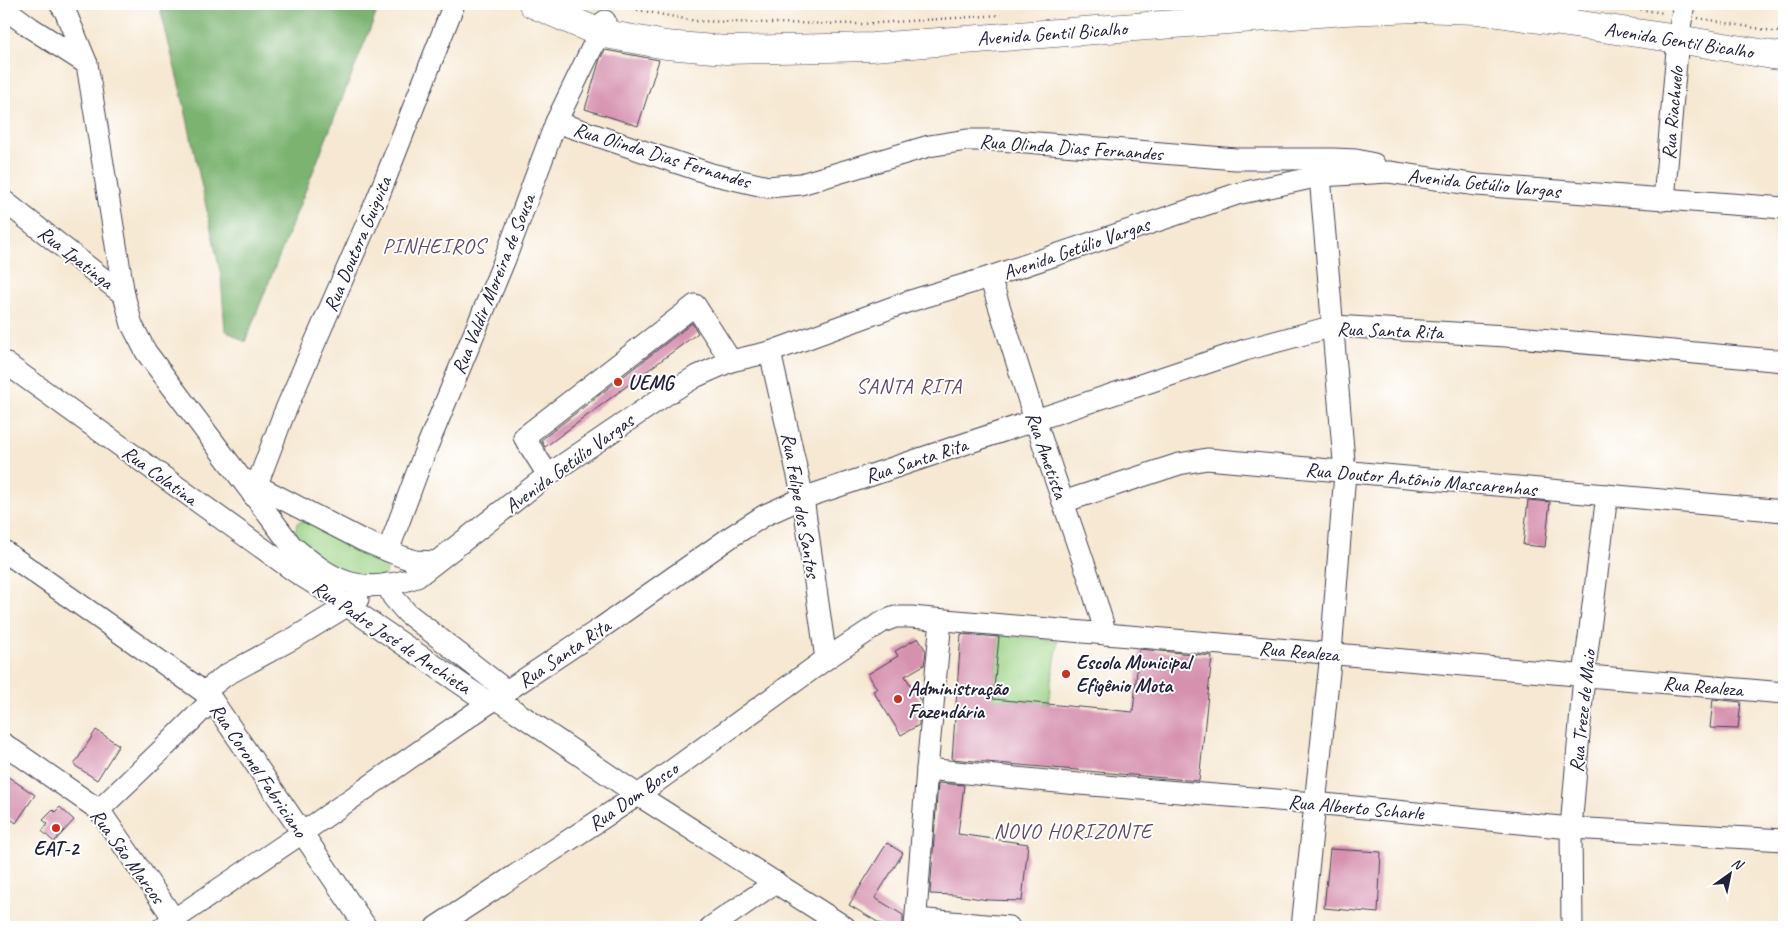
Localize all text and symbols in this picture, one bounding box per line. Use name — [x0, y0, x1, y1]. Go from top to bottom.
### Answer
street label: Avenida Gentil Bicalho — [976, 16, 1130, 51]
street label: Avenida Gentil Bicalho — [1603, 16, 1757, 65]
street label: Rua Riachuelo — [1656, 65, 1689, 161]
street label: Rua Olinda Dias Fernandes — [570, 117, 755, 195]
street label: Rua Olinda Dias Fernandes — [979, 129, 1166, 167]
street label: Avenida Getúlio Vargas — [1406, 163, 1564, 204]
street label: Rua Doutora Guiguita — [318, 171, 398, 315]
street label: Rua Valdir Moreira de Sousa — [446, 189, 542, 378]
street label: Avenida Getúlio Vargas — [1000, 211, 1155, 285]
street label: Rua Ipatinga — [33, 220, 120, 296]
district label: PINHEIROS — [382, 233, 488, 259]
street label: Rua Santa Rita — [1337, 316, 1445, 345]
place label: UEMG — [628, 370, 676, 395]
district label: SANTA RITA — [856, 373, 962, 399]
marker: UEMG — [612, 376, 624, 388]
street label: Avenida Getúlio Vargas — [500, 407, 640, 519]
street label: Rua Ametista — [1020, 409, 1074, 504]
street label: Rua Felipe dos Santos — [775, 431, 826, 582]
street label: Rua Santa Rita — [862, 432, 972, 489]
street label: Rua Colatina — [117, 440, 204, 512]
street label: Rua Doutor Antônio Mascarenhas — [1304, 457, 1540, 502]
street label: Rua Padre José de Anchieta — [308, 575, 477, 700]
street label: Rua Santa Rita — [513, 612, 617, 693]
street label: Rua Realeza — [1258, 636, 1342, 668]
street label: Rua Treze de Maio — [1564, 647, 1602, 773]
place label: Escola Municipal Efigênio Mota — [1076, 650, 1195, 698]
marker: Escola Municipal Efigênio Mota — [1060, 668, 1072, 680]
street label: Rua Realeza — [1662, 671, 1746, 703]
place label: Administração Fazendária — [908, 676, 1010, 724]
marker: Administração Fazendária — [892, 693, 904, 705]
street label: Rua Coronel Fabriciano — [204, 698, 313, 843]
street label: Rua Dom Bosco — [584, 755, 685, 836]
street label: Rua Alberto Scharle — [1287, 789, 1426, 826]
street label: Rua São Marcos — [85, 804, 172, 910]
district label: NOVO HORIZONTE — [994, 818, 1154, 844]
marker: EAT-2 — [50, 822, 62, 834]
place label: EAT-2 — [34, 836, 80, 861]
north arrow — [1706, 848, 1756, 898]
text: N — [1729, 854, 1747, 874]

